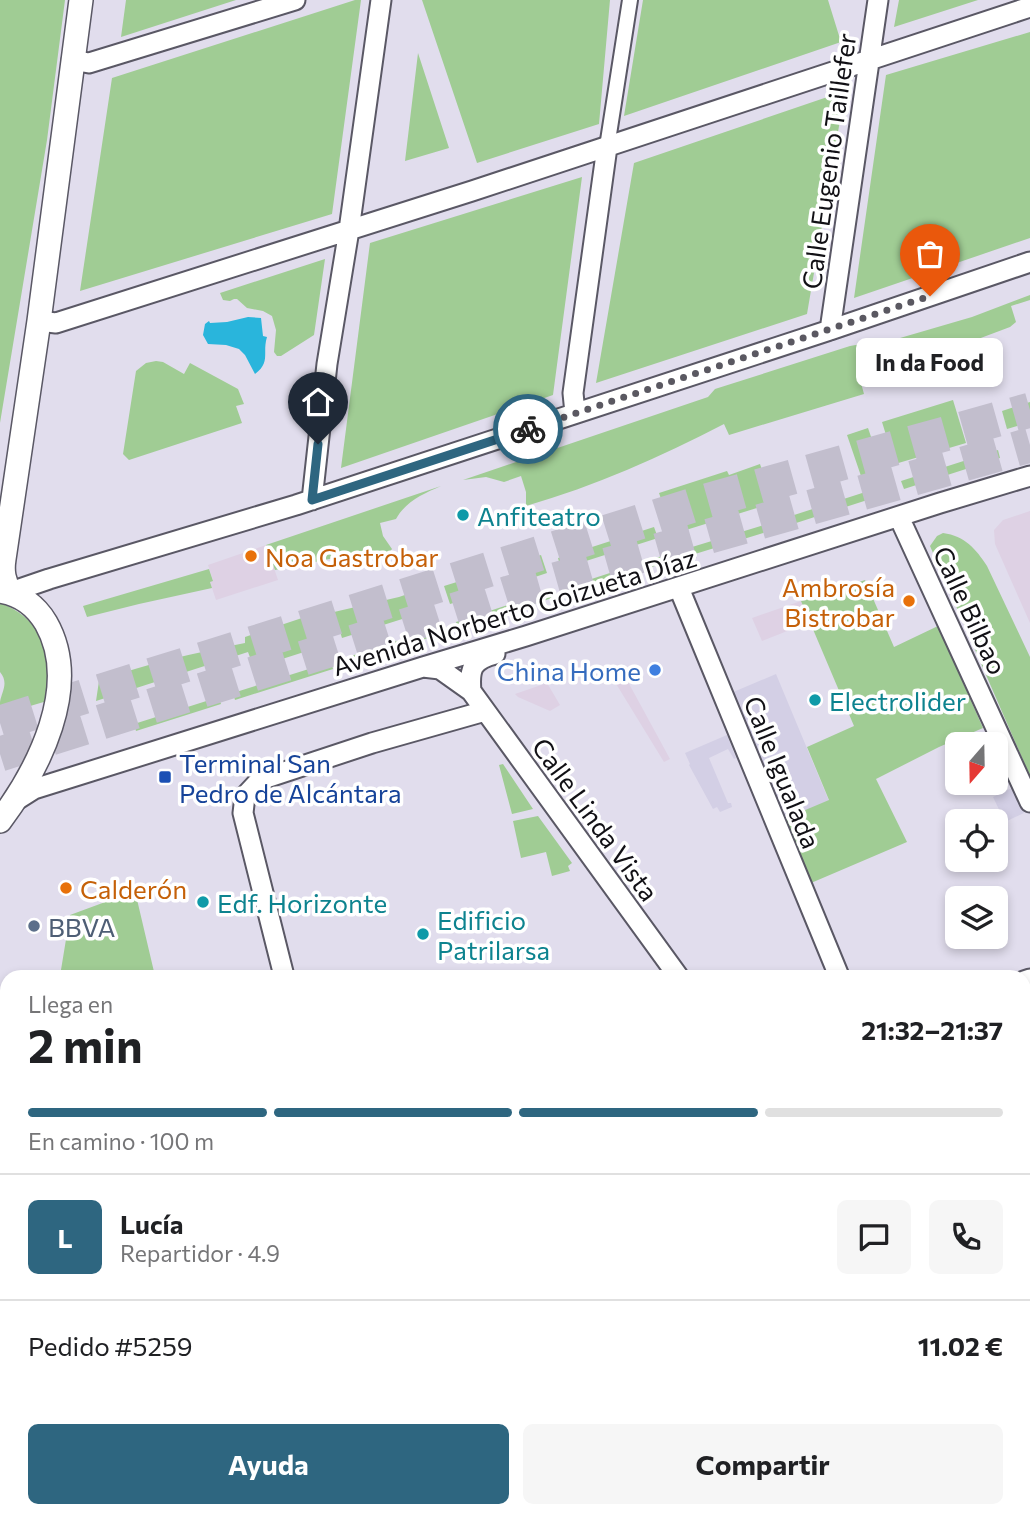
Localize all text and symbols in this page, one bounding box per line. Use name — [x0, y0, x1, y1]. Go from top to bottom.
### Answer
street label: Calle Eugenio Taillefer — [795, 31, 861, 291]
pin — [900, 224, 960, 296]
icon: bag — [911, 235, 949, 273]
callout: In da Food — [856, 338, 1004, 387]
text: In da Food — [875, 348, 984, 376]
pin — [288, 372, 348, 444]
icon: home — [299, 383, 337, 421]
courier — [493, 394, 563, 464]
icon: bike — [509, 410, 547, 448]
place label: Anfiteatro — [477, 500, 601, 531]
marker: Anfiteatro — [455, 507, 471, 523]
place label: Noa Gastrobar — [265, 541, 439, 572]
street label: Avenida Norberto Goizueta Díaz — [328, 541, 700, 681]
street label: Calle Bilbao — [928, 541, 1014, 679]
marker: Noa Gastrobar — [243, 548, 259, 564]
place label: Ambrosía Bistrobar — [782, 571, 895, 632]
marker: Ambrosía Bistrobar — [901, 593, 917, 609]
place label: China Home — [497, 655, 641, 686]
marker: China Home — [647, 662, 663, 678]
place label: Electrolider — [829, 685, 966, 716]
street label: Calle Igualada — [738, 691, 828, 853]
marker: Electrolider — [807, 692, 823, 708]
street label: Calle Linda Vista — [526, 731, 666, 907]
north arrow — [945, 732, 1008, 794]
map controls — [945, 732, 1008, 949]
place label: Terminal San Pedro de Alcántara — [179, 747, 402, 808]
marker: Terminal San Pedro de Alcántara — [157, 769, 173, 785]
button: locate — [945, 809, 1008, 872]
place label: Calderón — [80, 873, 187, 904]
marker: Calderón — [58, 880, 74, 896]
button: layers — [945, 886, 1008, 949]
place label: Edf. Horizonte — [217, 887, 387, 918]
marker: Edf. Horizonte — [195, 894, 211, 910]
place label: Edificio Patrilarsa — [437, 904, 550, 965]
place label: BBVA — [48, 911, 115, 942]
marker: BBVA — [26, 918, 42, 934]
marker: Edificio Patrilarsa — [415, 926, 431, 942]
text: Llega en — [28, 990, 113, 1018]
text: 21:32–21:37 — [861, 1014, 1003, 1045]
text: 2 min — [28, 1016, 143, 1072]
text: En camino · 100 m — [28, 1127, 214, 1155]
button: chat — [837, 1200, 911, 1274]
button: phone — [929, 1200, 1003, 1274]
text: Lucía — [120, 1208, 183, 1239]
text: L — [57, 1222, 73, 1253]
text: Repartidor · 4.9 — [120, 1239, 280, 1267]
text: Pedido #5259 — [28, 1330, 193, 1361]
text: 11.02 € — [918, 1330, 1003, 1361]
button: Ayuda — [28, 1424, 509, 1504]
button: Compartir — [523, 1424, 1003, 1504]

